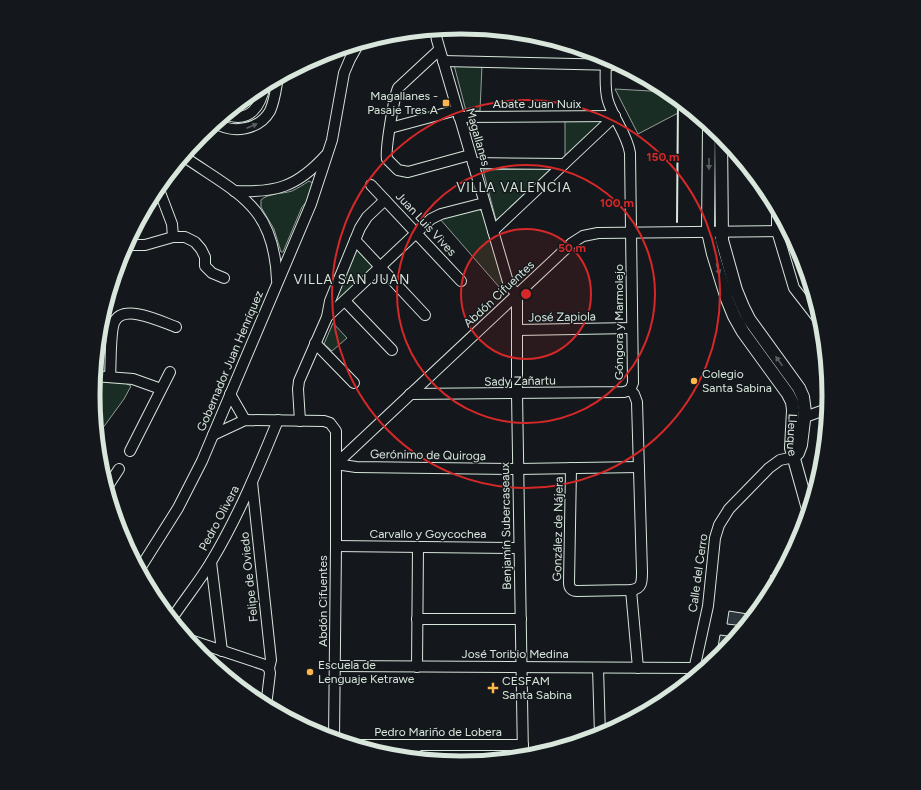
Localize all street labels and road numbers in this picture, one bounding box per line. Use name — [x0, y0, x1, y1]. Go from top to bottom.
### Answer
street label: Abate Juan Nuix — [493, 97, 582, 111]
street label: Magallanes — [463, 106, 493, 168]
street label: Juan Luis Vives — [393, 189, 459, 259]
street label: Abdón Cifuentes — [461, 257, 537, 330]
street label: Góngora y Marmolejo — [612, 264, 626, 380]
street label: Gobernador Juan Henríquez — [194, 288, 266, 433]
street label: José Zapiola — [528, 309, 596, 325]
street label: Sady Zañartu — [484, 373, 556, 389]
street label: Lleuque — [784, 413, 800, 458]
street label: Gerónimo de Quiroga — [370, 447, 486, 463]
street label: Benjamín Subercaseaux — [498, 462, 514, 590]
street label: González de Nájera — [550, 477, 566, 581]
street label: Pedro Olivera — [196, 483, 242, 553]
street label: Carvallo y Goycochea — [370, 527, 486, 541]
street label: Felipe de Oviedo — [237, 531, 261, 623]
street label: Calle del Cerro — [686, 533, 710, 613]
street label: Abdón Cifuentes — [316, 555, 330, 647]
street label: José Toribio Medina — [461, 647, 569, 661]
street label: Pedro Mariño de Lobera — [374, 725, 502, 739]

